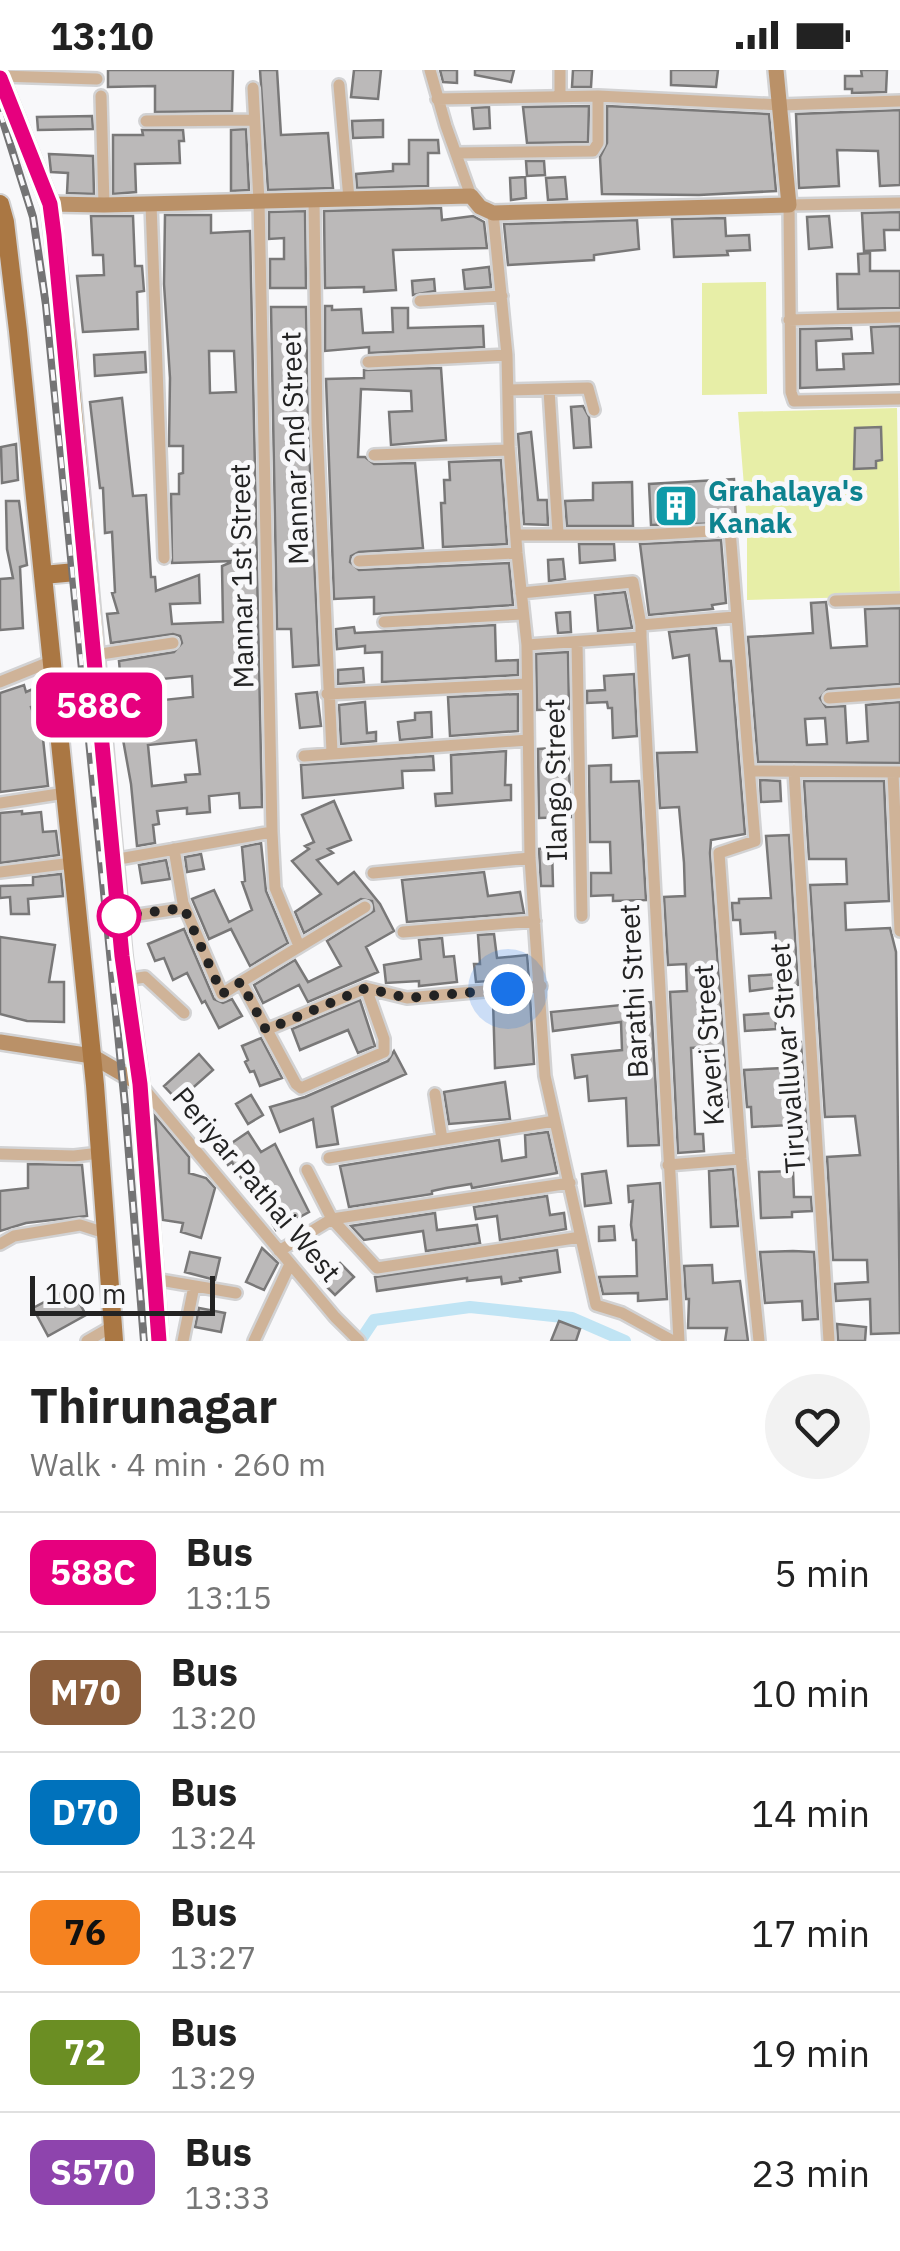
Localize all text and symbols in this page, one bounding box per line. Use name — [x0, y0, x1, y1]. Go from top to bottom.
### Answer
text: 13:10 — [50, 11, 154, 60]
street label: Mannar 2nd Street — [271, 331, 317, 565]
street label: Mannar 1st Street — [221, 463, 261, 689]
place label: Grahalaya's Kanak — [708, 472, 863, 541]
building icon: Grahalaya's Kanak — [653, 483, 699, 529]
line badge: 588C — [29, 672, 169, 738]
text: 588C — [56, 682, 142, 728]
street label: Ilango Street — [535, 698, 575, 862]
unlabelled marker — [98, 895, 140, 937]
street label: Barathi Street — [610, 903, 656, 1079]
street label: Tiruvalluvar Street — [760, 942, 814, 1174]
street label: Kaveri Street — [684, 963, 732, 1127]
your location — [483, 964, 533, 1014]
street label: Periyar Pathai West — [165, 1079, 349, 1289]
scale bar — [30, 1271, 215, 1316]
text: 100 m — [45, 1275, 126, 1312]
text: Thirunagar — [30, 1374, 277, 1436]
button: heart — [765, 1374, 870, 1479]
text: Walk · 4 min · 260 m — [30, 1443, 326, 1485]
text: Bus — [186, 1527, 253, 1576]
text: 5 min — [774, 1548, 870, 1597]
text: 588C — [50, 1549, 136, 1595]
text: 13:15 — [186, 1576, 272, 1618]
text: Bus — [171, 1647, 238, 1696]
text: 10 min — [751, 1668, 870, 1717]
text: M70 — [50, 1669, 121, 1715]
text: 13:20 — [171, 1696, 257, 1738]
text: Bus — [170, 1767, 237, 1816]
text: 14 min — [751, 1788, 870, 1837]
text: D70 — [52, 1789, 118, 1835]
text: 13:24 — [170, 1816, 256, 1858]
text: Bus — [170, 1887, 237, 1936]
text: 17 min — [751, 1908, 870, 1957]
text: 76 — [64, 1909, 106, 1955]
text: 13:27 — [170, 1936, 256, 1978]
text: Bus — [170, 2007, 237, 2056]
text: 19 min — [751, 2028, 870, 2077]
text: 72 — [64, 2029, 106, 2075]
text: 13:29 — [170, 2056, 256, 2098]
text: Bus — [185, 2127, 252, 2176]
text: 23 min — [751, 2148, 870, 2197]
text: S570 — [50, 2149, 135, 2195]
text: 13:33 — [185, 2176, 271, 2218]

